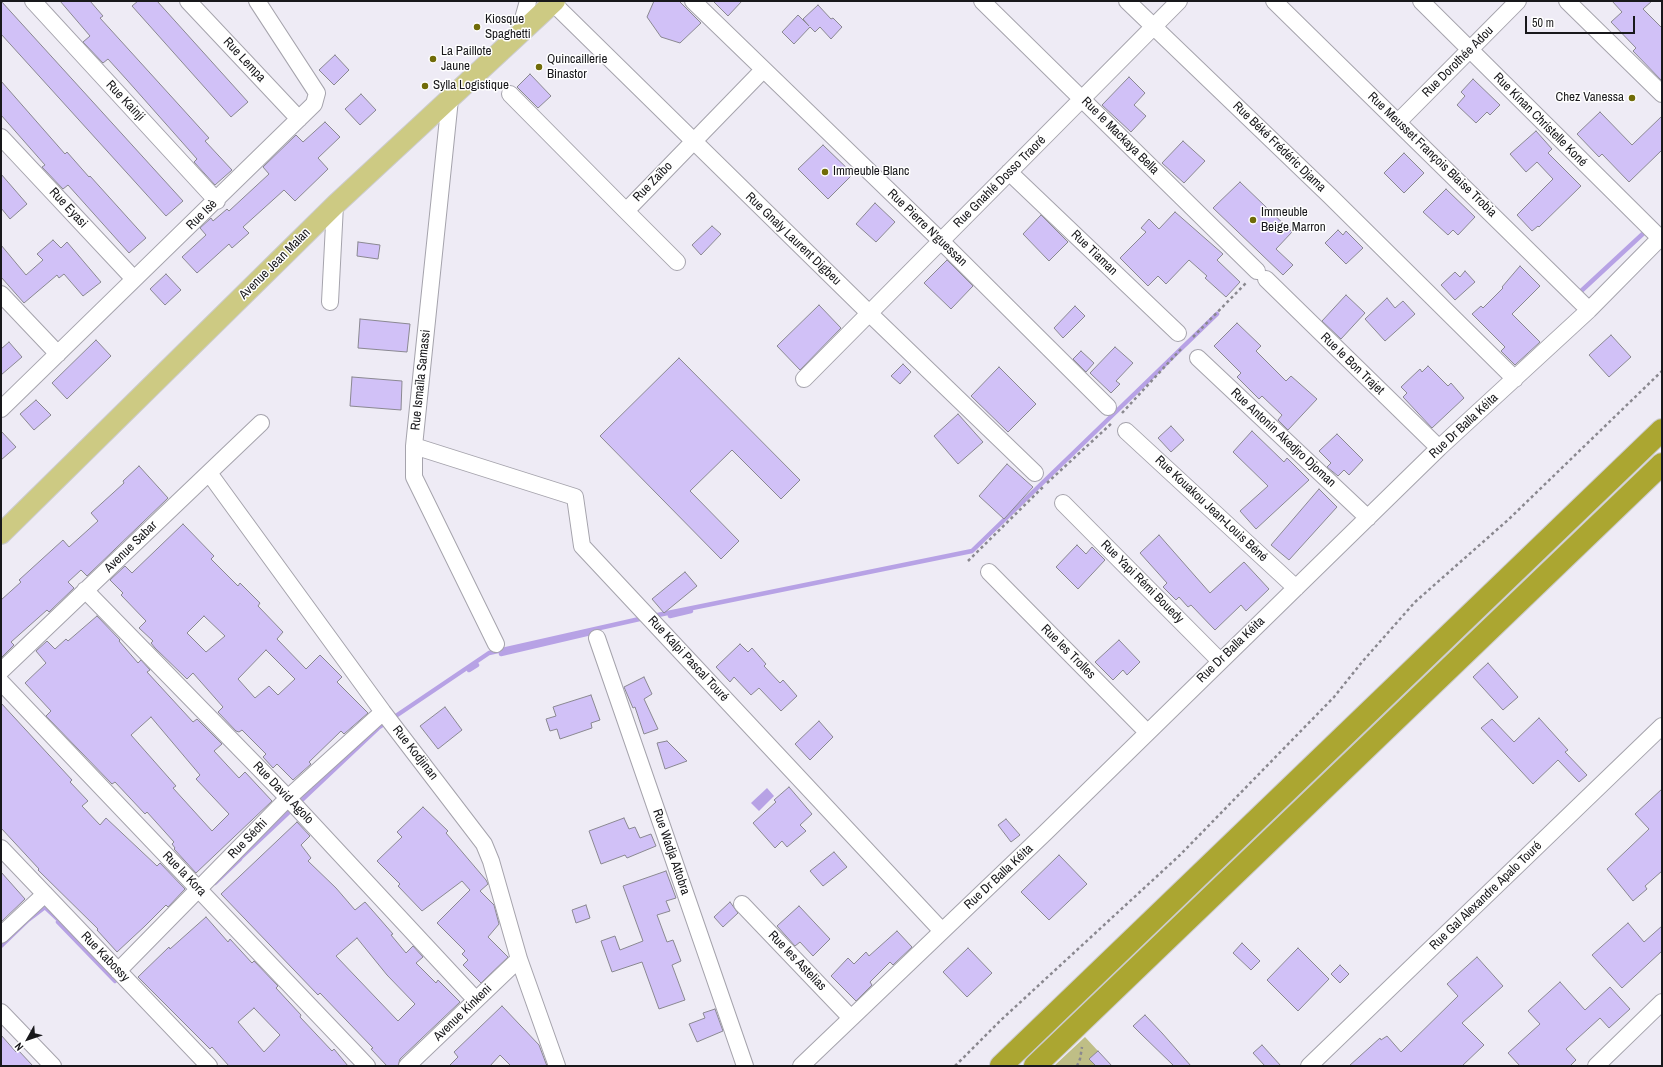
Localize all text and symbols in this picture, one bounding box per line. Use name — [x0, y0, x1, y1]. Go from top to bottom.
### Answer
scale bar — [1527, 8, 1637, 34]
place label: Kiosque Spaghetti — [485, 12, 531, 43]
text: 50 m — [1532, 15, 1554, 31]
marker: Kiosque Spaghetti — [472, 22, 482, 32]
street label: Rue Dorothée Adou — [1419, 23, 1497, 101]
street label: Rue Lempa — [220, 35, 268, 85]
place label: La Paillote Jaune — [441, 44, 491, 75]
place label: Quincaillerie Binastor — [547, 52, 607, 83]
marker: La Paillote Jaune — [428, 54, 438, 64]
marker: Quincaillerie Binastor — [534, 62, 544, 72]
street label: Rue Kinan Christelle Koné — [1490, 70, 1590, 170]
street label: Rue Kainji — [102, 77, 148, 125]
place label: Sylla Logistique — [433, 78, 509, 94]
marker: Sylla Logistique — [420, 81, 430, 91]
street label: Rue Meusset François Blaise Trobia — [1364, 89, 1500, 221]
place label: Chez Vanessa — [1555, 90, 1624, 106]
marker: Chez Vanessa — [1627, 93, 1637, 103]
street label: Rue le Mackaya Bella — [1078, 94, 1162, 178]
street label: Rue Béké Frédéric Djama — [1229, 99, 1329, 195]
street label: Rue Gnahlé Dosso Traoré — [951, 133, 1049, 231]
street label: Rue Zaïbo — [630, 159, 676, 205]
place label: Immeuble Blanc — [833, 164, 909, 180]
marker: Immeuble Blanc — [820, 167, 830, 177]
street label: Rue Eyasi — [46, 185, 90, 231]
street label: Rue Pierre N'guessan — [884, 186, 970, 270]
street label: Rue Gnaly Laurent Digbeu — [742, 189, 844, 289]
street label: Rue Isè — [183, 197, 221, 233]
place label: Immeuble Beige Marron — [1261, 205, 1326, 236]
marker: Immeuble Beige Marron — [1248, 215, 1258, 225]
street label: Avenue Jean Malan — [236, 225, 314, 303]
street label: Rue Tiaman — [1068, 227, 1120, 279]
street label: Rue Ismaïla Samassi — [408, 329, 434, 431]
street label: Rue le Bon Trajet — [1317, 330, 1387, 398]
street label: Rue Antonin Akedjro Djoman — [1227, 385, 1339, 491]
street label: Rue Dr Balla Kéita — [1426, 390, 1502, 462]
street label: Rue Kouakou Jean-Louis Béné — [1152, 453, 1270, 565]
street label: Avenue Sabar — [101, 518, 161, 576]
street label: Rue Yapi Rémi Bouedy — [1097, 537, 1187, 627]
street label: Rue Kalpi Pascal Touré — [644, 613, 732, 705]
street label: Rue Dr Balla Kéita — [1194, 614, 1268, 686]
street label: Rue les Trolles — [1037, 621, 1099, 683]
street label: Rue Kodjinan — [389, 723, 441, 783]
street label: Rue David Agolo — [249, 759, 317, 827]
street label: Rue Wadja Attobra — [649, 807, 693, 897]
street label: Rue Séchi — [225, 816, 271, 862]
street label: Rue Gal Alexandre Apalo Touré — [1427, 838, 1545, 954]
street label: Rue Dr Balla Kéita — [961, 841, 1037, 913]
street label: Rue la Kora — [159, 848, 209, 900]
street label: Rue les Astelias — [765, 928, 829, 994]
street label: Rue Kabossy — [77, 929, 133, 985]
street label: Avenue Kinkeni — [431, 981, 495, 1045]
north arrow — [8, 1019, 48, 1059]
text: N — [11, 1040, 26, 1054]

